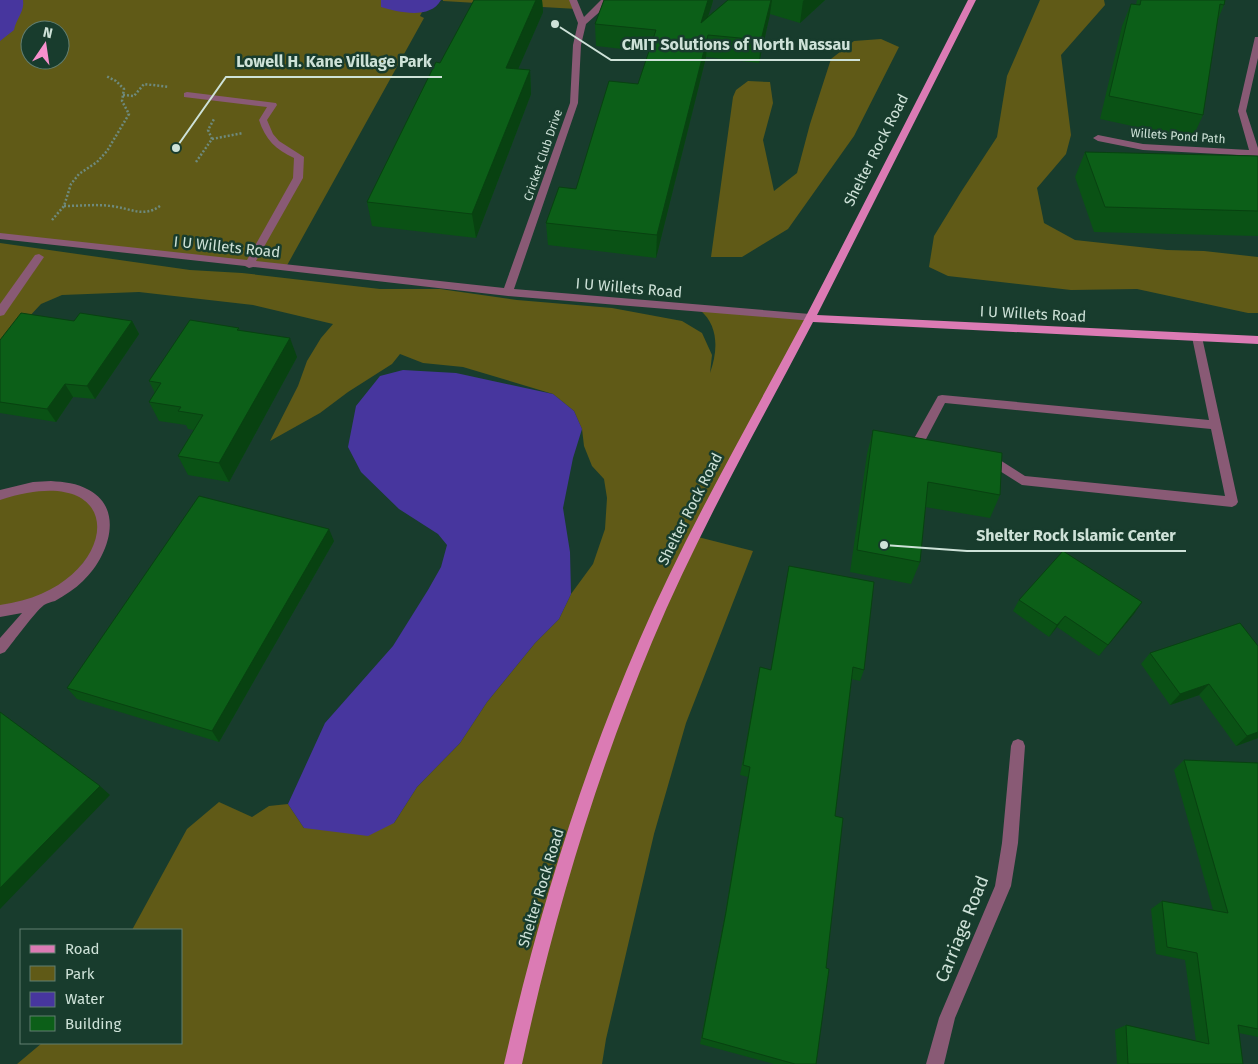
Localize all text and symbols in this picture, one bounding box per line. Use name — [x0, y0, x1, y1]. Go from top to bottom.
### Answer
north arrow — [20, 20, 70, 70]
text: N — [41, 23, 54, 42]
callout: CMIT Solutions of North Nassau — [611, 29, 860, 60]
text: CMIT Solutions of North Nassau — [622, 35, 850, 54]
callout: Lowell H. Kane Village Park — [226, 46, 442, 77]
text: Lowell H. Kane Village Park — [236, 52, 432, 71]
street label: Shelter Rock Road — [840, 91, 912, 209]
street label: Cricket Club Drive — [521, 107, 565, 203]
street label: Willets Pond Path — [1130, 126, 1226, 146]
street label: I U Willets Road — [173, 232, 281, 262]
street label: I U Willets Road — [575, 274, 683, 302]
street label: I U Willets Road — [979, 302, 1087, 326]
street label: Shelter Rock Road — [654, 450, 726, 568]
callout: Shelter Rock Islamic Center — [967, 520, 1186, 551]
text: Shelter Rock Islamic Center — [976, 526, 1176, 545]
street label: Shelter Rock Road — [514, 826, 568, 950]
street label: Carriage Road — [931, 872, 993, 986]
legend — [20, 929, 182, 1044]
text: Road — [65, 940, 100, 958]
text: Park — [65, 965, 95, 983]
text: Water — [65, 990, 104, 1008]
text: Building — [65, 1015, 121, 1033]

